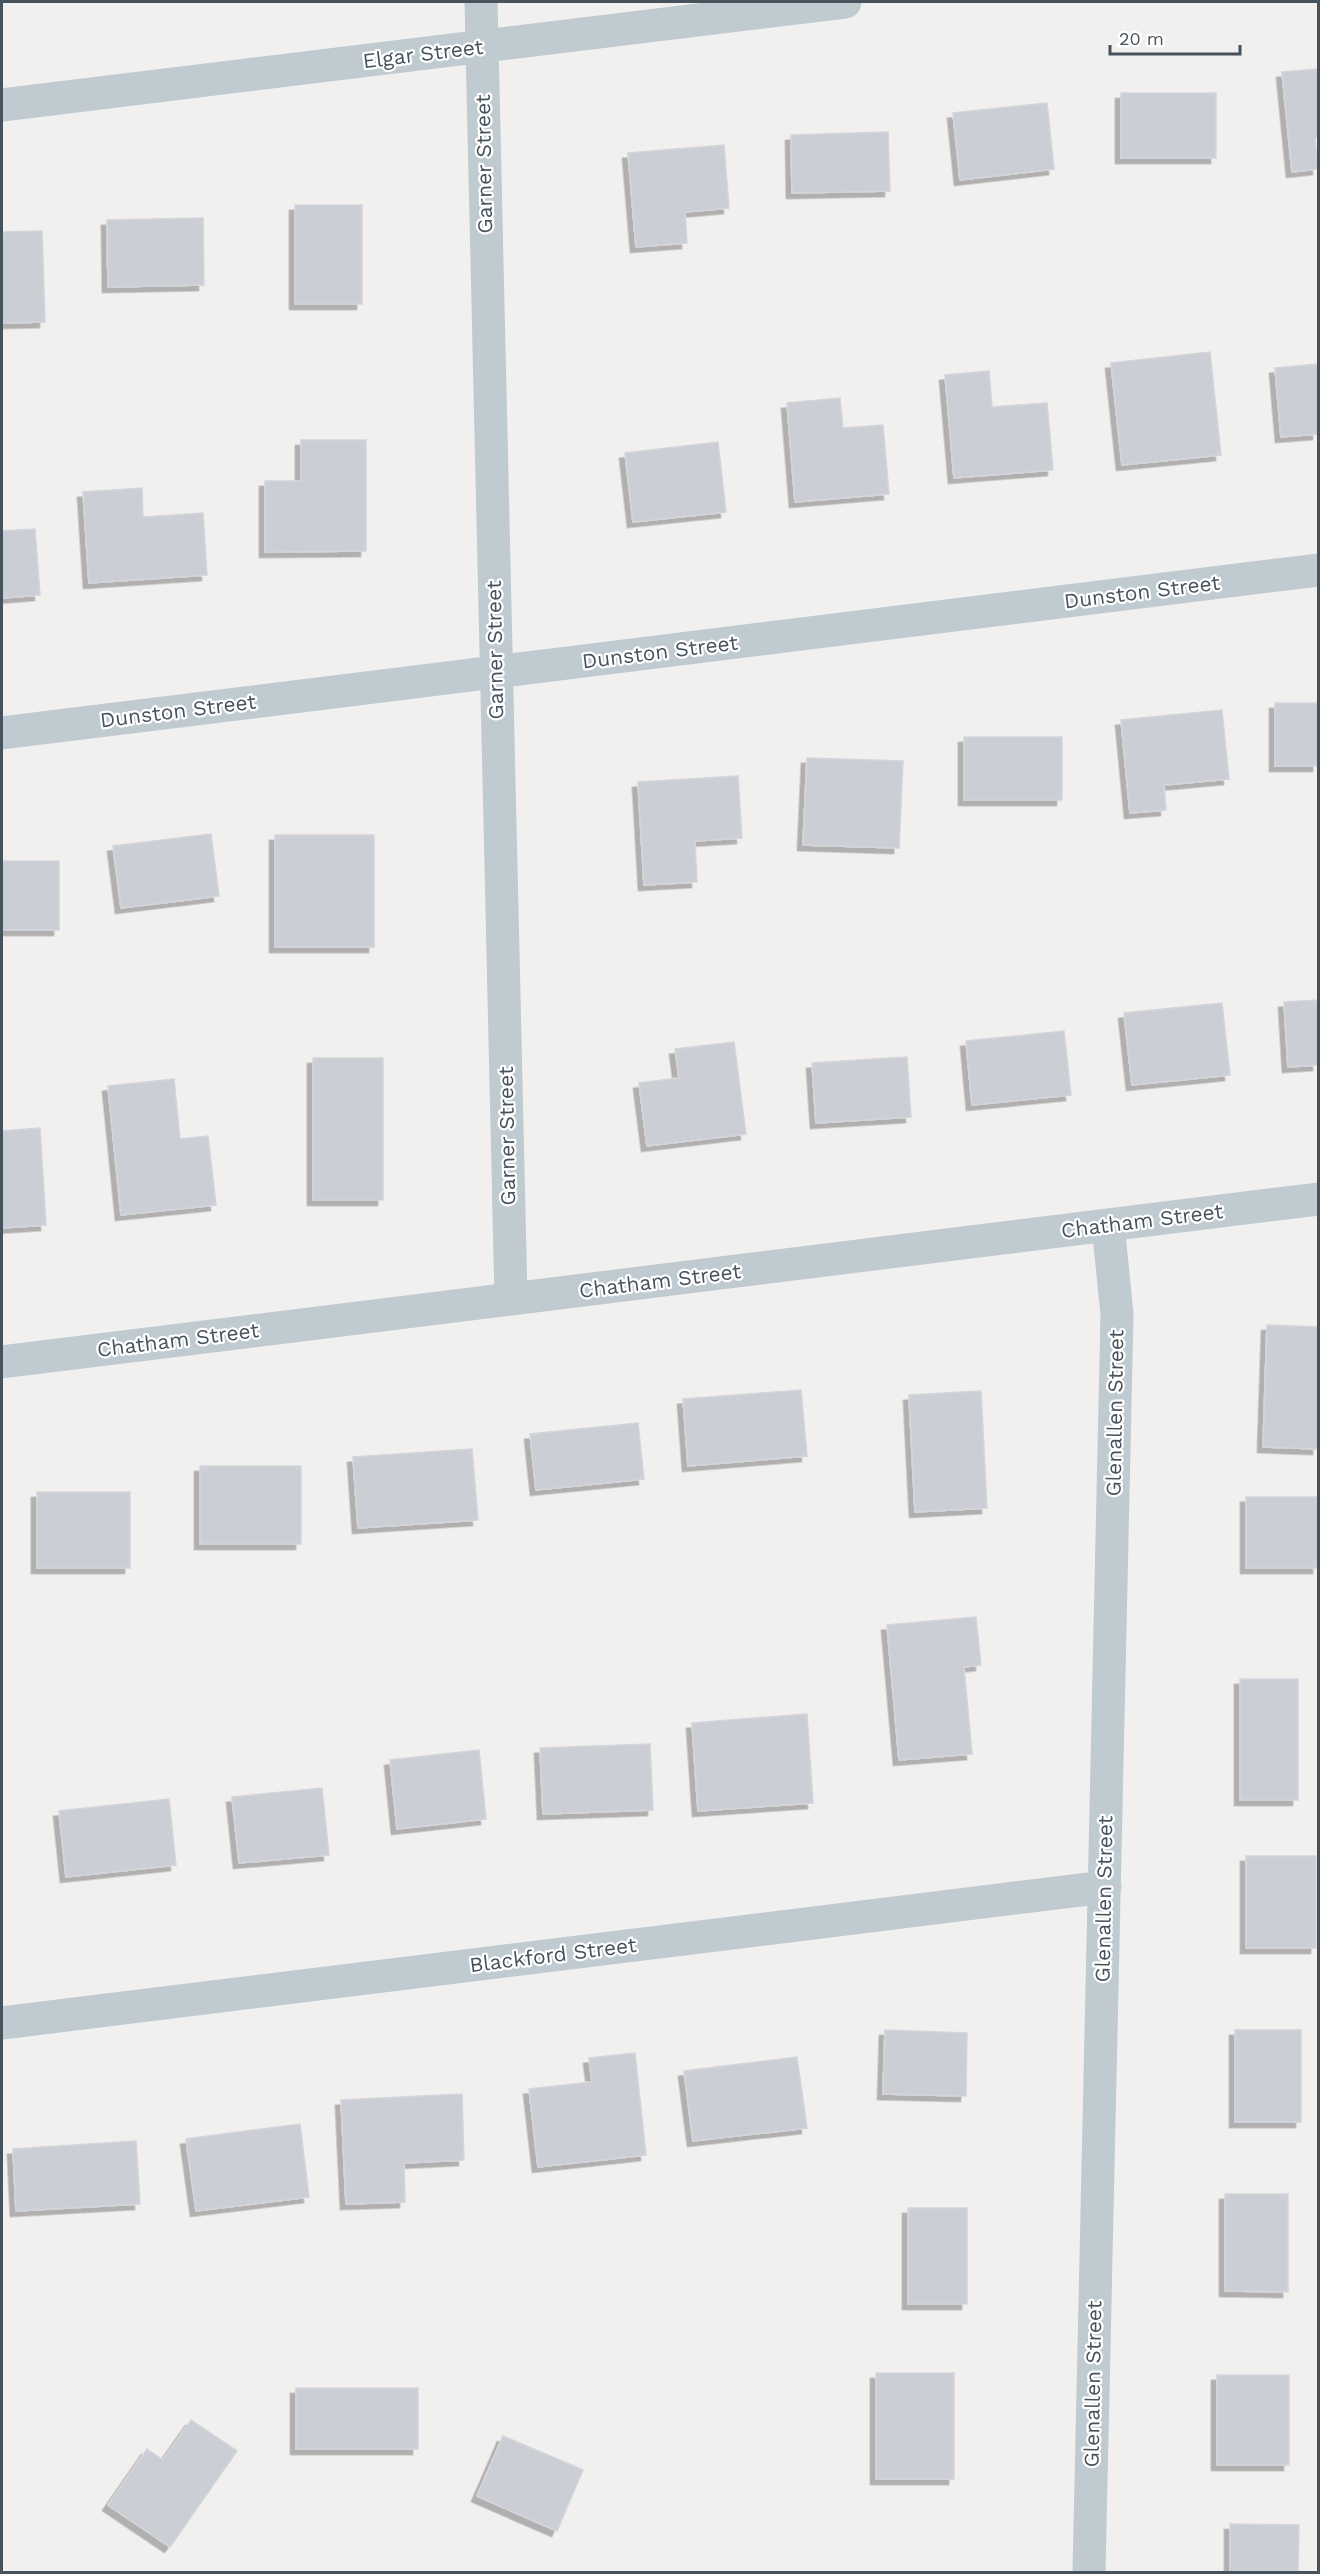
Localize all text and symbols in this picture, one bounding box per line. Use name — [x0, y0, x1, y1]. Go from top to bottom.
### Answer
scale bar — [1110, 18, 1240, 56]
text: 20 m — [1119, 28, 1164, 49]
street label: Elgar Street — [361, 34, 485, 73]
street label: Garner Street — [470, 94, 497, 234]
street label: Dunston Street — [1063, 570, 1222, 613]
street label: Garner Street — [481, 580, 508, 720]
street label: Dunston Street — [581, 630, 740, 673]
street label: Dunston Street — [99, 689, 258, 732]
street label: Garner Street — [493, 1066, 520, 1206]
street label: Chatham Street — [1060, 1198, 1225, 1243]
street label: Chatham Street — [578, 1258, 743, 1303]
street label: Chatham Street — [96, 1317, 261, 1362]
street label: Glenallen Street — [1101, 1329, 1128, 1497]
street label: Glenallen Street — [1090, 1815, 1117, 1983]
street label: Blackford Street — [468, 1932, 638, 1977]
street label: Glenallen Street — [1079, 2300, 1106, 2468]

